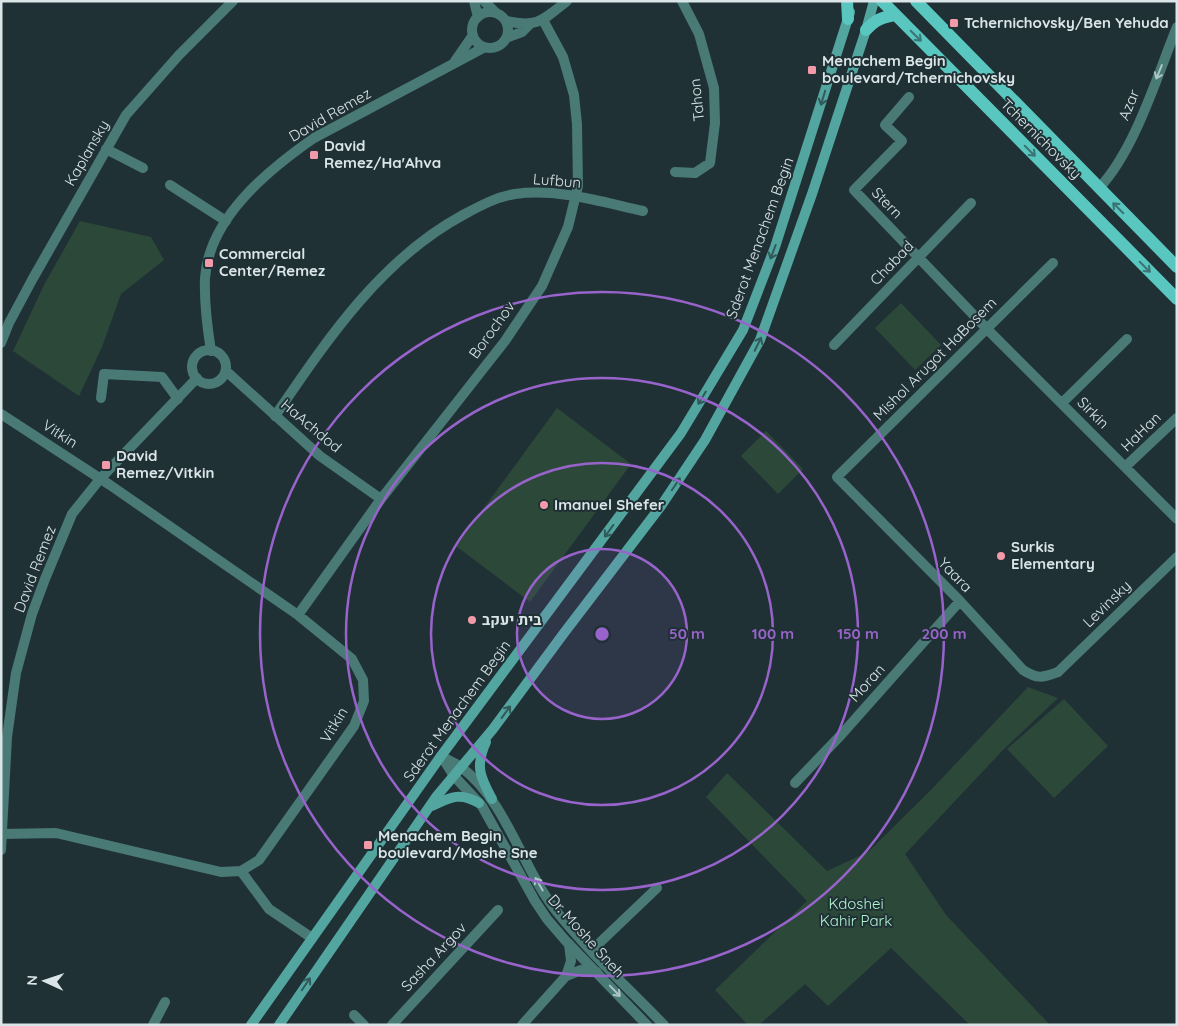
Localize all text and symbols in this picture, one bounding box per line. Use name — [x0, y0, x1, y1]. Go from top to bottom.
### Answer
place label: Tchernichovsky/Ben Yehuda — [964, 13, 1169, 32]
marker: Tchernichovsky/Ben Yehuda — [948, 17, 960, 29]
one-way arrow — [910, 30, 922, 42]
place label: Menachem Begin boulevard/Tchernichovsky — [822, 51, 1015, 87]
marker: Menachem Begin boulevard/Tchernichovsky — [806, 64, 818, 76]
one-way arrow — [1153, 64, 1163, 79]
street label: Tahon — [685, 78, 708, 122]
street label: David Remez — [285, 83, 374, 146]
street label: Azar — [1114, 86, 1143, 123]
one-way arrow — [818, 90, 827, 105]
street label: Tchernichovsky — [997, 94, 1086, 183]
street label: Kaplansky — [60, 116, 113, 189]
place label: David Remez/Ha'Ahva — [324, 136, 441, 172]
one-way arrow — [1024, 145, 1037, 157]
marker: David Remez/Ha'Ahva — [308, 149, 320, 161]
street label: Sderot Menachem Begin — [721, 155, 798, 321]
street label: Lufbun — [532, 169, 582, 192]
street label: Stern — [868, 183, 907, 222]
one-way arrow — [1112, 201, 1124, 214]
street label: Chabad — [866, 236, 917, 289]
place label: Commercial Center/Remez — [219, 244, 325, 280]
one-way arrow — [768, 244, 777, 260]
marker: Commercial Center/Remez — [203, 257, 215, 269]
one-way arrow — [1139, 260, 1151, 273]
street label: Mishol Arugot HaBosem — [869, 293, 1000, 424]
street label: Borochov — [464, 297, 519, 362]
one-way arrow — [754, 337, 763, 352]
one-way arrow — [696, 391, 706, 405]
street label: Sirkin — [1073, 393, 1113, 433]
street label: HaAchdod — [277, 395, 346, 456]
street label: HaHan — [1117, 408, 1165, 455]
street label: Vitkin — [39, 415, 81, 452]
place label: David Remez/Vitkin — [116, 446, 214, 482]
marker: David Remez/Vitkin — [100, 459, 112, 471]
one-way arrow — [671, 477, 681, 491]
place label: Imanuel Shefer — [554, 495, 665, 514]
marker: Imanuel Shefer — [538, 499, 550, 511]
street label: David Remez — [9, 523, 60, 615]
one-way arrow — [603, 524, 614, 537]
place label: Surkis Elementary — [1011, 537, 1095, 573]
marker: Surkis Elementary — [995, 550, 1007, 562]
street label: Yaara — [934, 553, 976, 596]
street label: Levinsky — [1079, 576, 1135, 631]
place label: בית יעקב — [482, 610, 541, 629]
marker: בית יעקב — [466, 614, 478, 626]
text: 50 m — [669, 624, 705, 643]
text: 100 m — [752, 624, 794, 643]
text: 150 m — [837, 624, 879, 643]
text: 200 m — [922, 624, 967, 643]
centre of rings — [593, 625, 611, 643]
street label: Sderot Menachem Begin — [399, 636, 514, 785]
street label: Moran — [845, 660, 889, 706]
street label: Vitkin — [316, 703, 352, 746]
one-way arrow — [501, 706, 511, 720]
place label: Menachem Begin boulevard/Moshe Sne — [378, 826, 538, 862]
marker: Menachem Begin boulevard/Moshe Sne — [362, 839, 374, 851]
one-way arrow — [533, 878, 543, 892]
street label: Dr. Moshe Sneh — [544, 890, 629, 981]
park label: Kdoshei Kahir Park — [820, 894, 892, 930]
street label: Sasha Argov — [397, 918, 470, 995]
north arrow — [20, 956, 70, 1006]
text: N — [23, 975, 41, 986]
one-way arrow — [301, 978, 311, 992]
one-way arrow — [609, 985, 621, 997]

